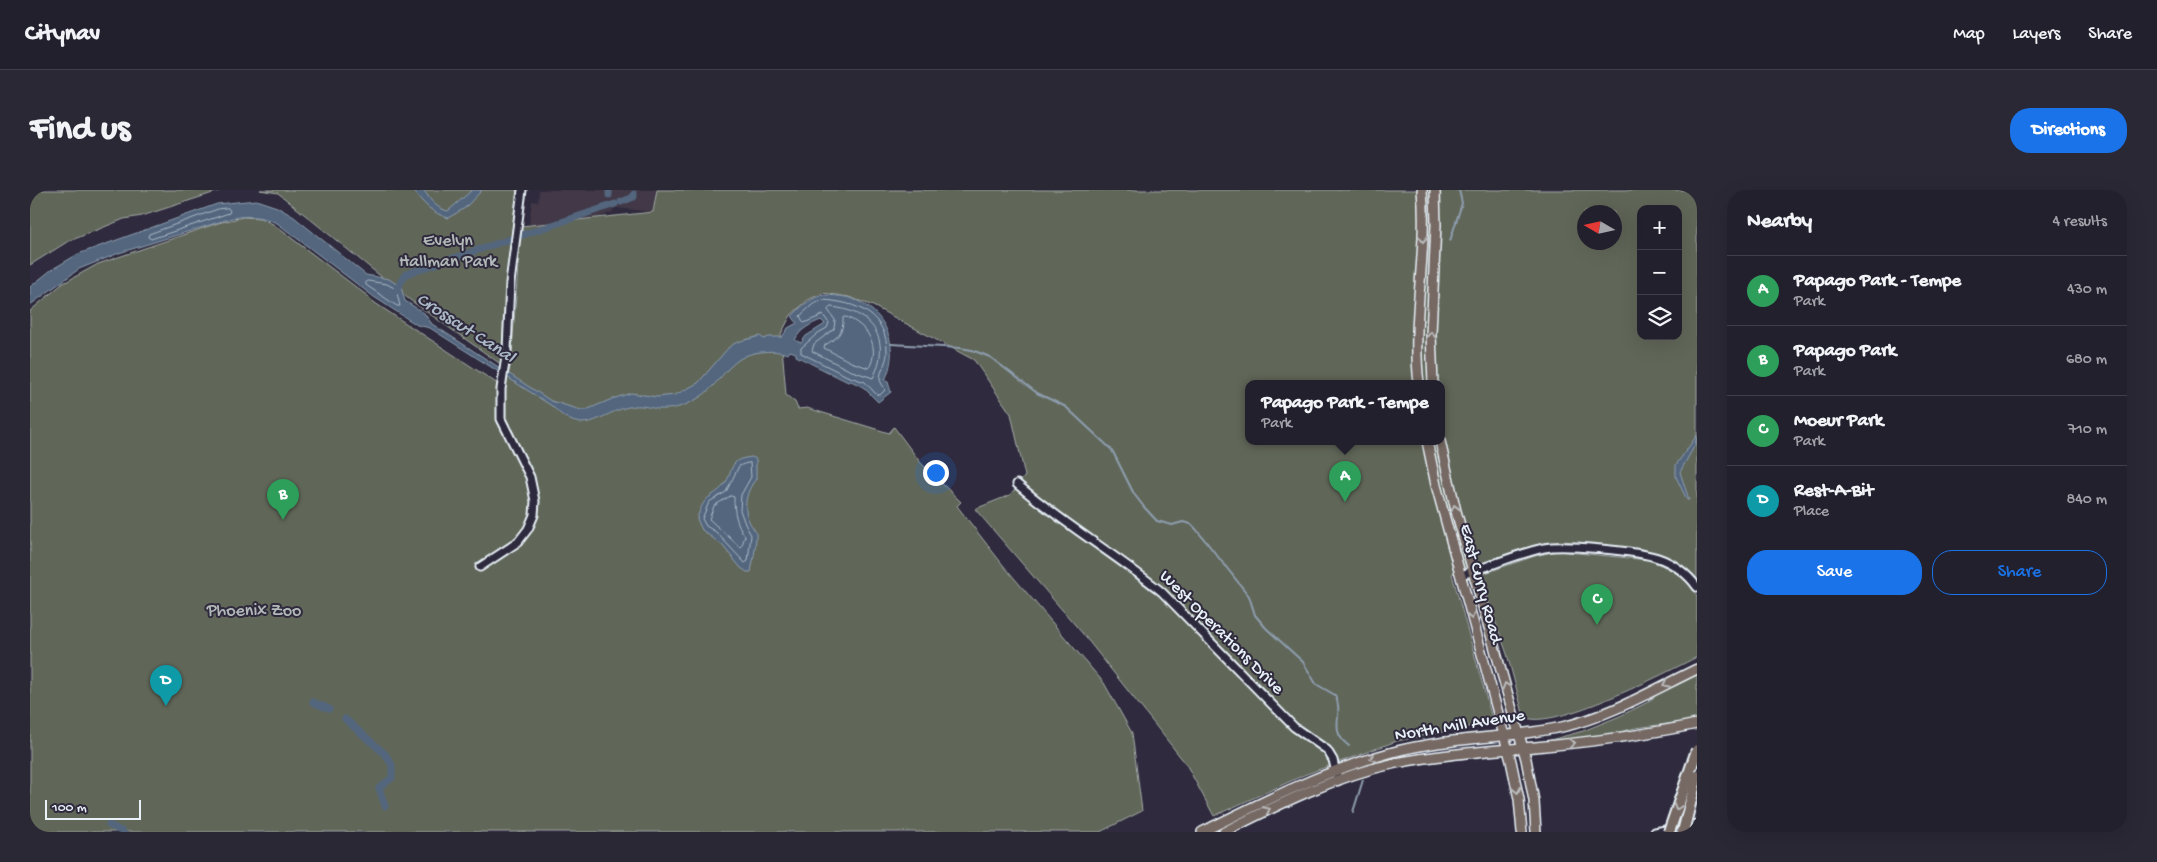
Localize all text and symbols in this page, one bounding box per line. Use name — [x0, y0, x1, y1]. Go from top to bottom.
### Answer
text: Citynav — [25, 20, 100, 49]
text: Map — [1953, 24, 1985, 45]
text: Layers — [2013, 24, 2060, 45]
text: Share — [2088, 24, 2132, 45]
button: Directions — [2010, 108, 2127, 153]
text: Find us — [30, 110, 130, 151]
north arrow — [1577, 205, 1622, 250]
map controls — [1637, 205, 1682, 340]
button: + — [1637, 205, 1682, 250]
text: Nearby — [1747, 210, 1812, 235]
text: 4 results — [2052, 213, 2107, 232]
park label: Evelyn Hallman Park — [399, 231, 499, 273]
one-way arrow — [1418, 235, 1429, 243]
button: − — [1637, 250, 1682, 295]
text: Papago Park - Tempe — [1794, 270, 1961, 293]
text: A — [1758, 281, 1768, 300]
text: 430 m — [2067, 281, 2107, 300]
water label: Crosscut Canal — [411, 289, 520, 370]
text: Park — [1794, 293, 1825, 312]
button: layers — [1637, 295, 1682, 340]
one-way arrow — [1426, 330, 1436, 338]
text: Papago Park — [1794, 340, 1896, 363]
text: B — [1759, 351, 1767, 370]
text: 680 m — [2066, 351, 2107, 370]
text: Park — [1794, 363, 1825, 382]
popup — [1245, 380, 1445, 445]
text: Papago Park - Tempe — [1261, 392, 1429, 415]
text: Moeur Park — [1794, 410, 1883, 433]
text: Park — [1261, 415, 1292, 434]
text: C — [1759, 421, 1767, 440]
text: 710 m — [2068, 421, 2107, 440]
text: Park — [1794, 433, 1825, 452]
your location — [923, 460, 949, 486]
pin: A — [1329, 461, 1361, 502]
pin: B — [267, 479, 299, 520]
text: Rest-A-Bit — [1794, 480, 1873, 503]
text: D — [1758, 491, 1768, 510]
text: 840 m — [2066, 491, 2107, 510]
one-way arrow — [1450, 503, 1461, 512]
text: Place — [1794, 503, 1829, 522]
street label: East Curry Road — [1454, 522, 1506, 647]
button: Save — [1747, 550, 1922, 595]
button: Share — [1932, 550, 2107, 595]
street label: West Operations Drive — [1154, 566, 1288, 700]
pin: C — [1581, 584, 1613, 625]
park label: Phoenix Zoo — [206, 601, 301, 622]
one-way arrow — [1465, 611, 1476, 620]
pin: D — [150, 665, 182, 706]
one-way arrow — [1662, 678, 1671, 688]
one-way arrow — [1502, 682, 1512, 691]
street label: North Mill Avenue — [1393, 705, 1527, 747]
one-way arrow — [1568, 738, 1576, 749]
one-way arrow — [1369, 753, 1378, 763]
one-way arrow — [1511, 785, 1522, 794]
scale bar — [45, 797, 141, 820]
text: 100 m — [52, 800, 87, 817]
one-way arrow — [1673, 803, 1683, 811]
one-way arrow — [1262, 806, 1271, 816]

